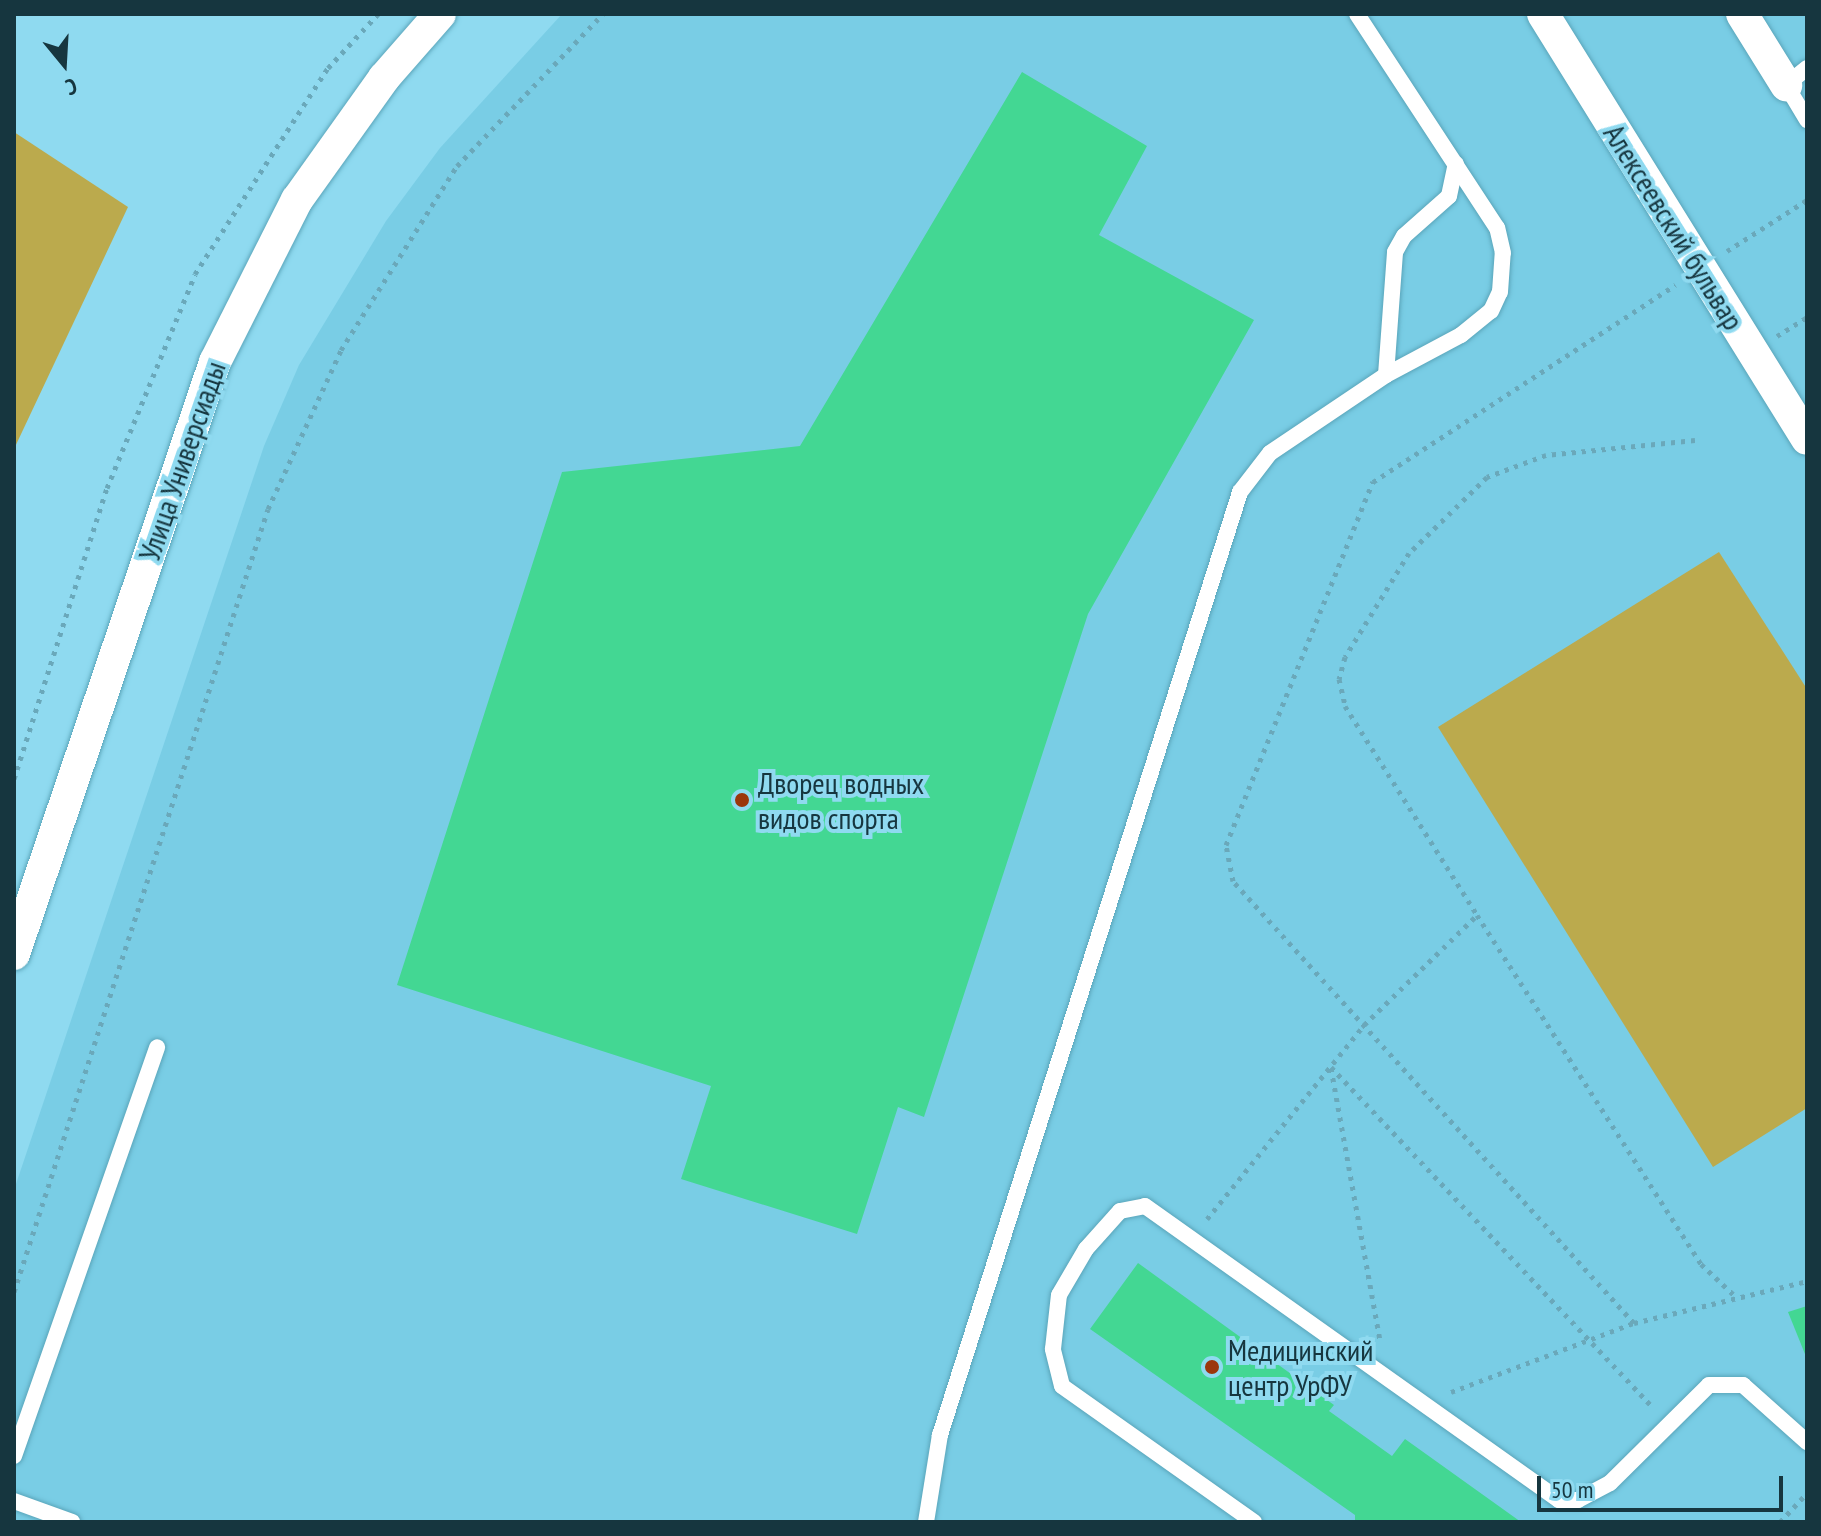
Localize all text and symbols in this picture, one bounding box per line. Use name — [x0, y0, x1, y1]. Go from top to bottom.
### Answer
north arrow — [24, 24, 104, 104]
text: С — [62, 72, 81, 102]
street label: Алексеевский бульвар — [1596, 117, 1752, 337]
street label: Улица Универсиады — [131, 356, 233, 566]
place label: Дворец водных видов спорта — [758, 765, 924, 836]
marker: Дворец водных видов спорта — [733, 791, 751, 809]
place label: Медицинский центр УрФУ — [1228, 1332, 1373, 1402]
marker: Медицинский центр УрФУ — [1203, 1358, 1221, 1376]
scale bar — [1541, 1460, 1787, 1510]
text: 50 m — [1551, 1474, 1593, 1505]

